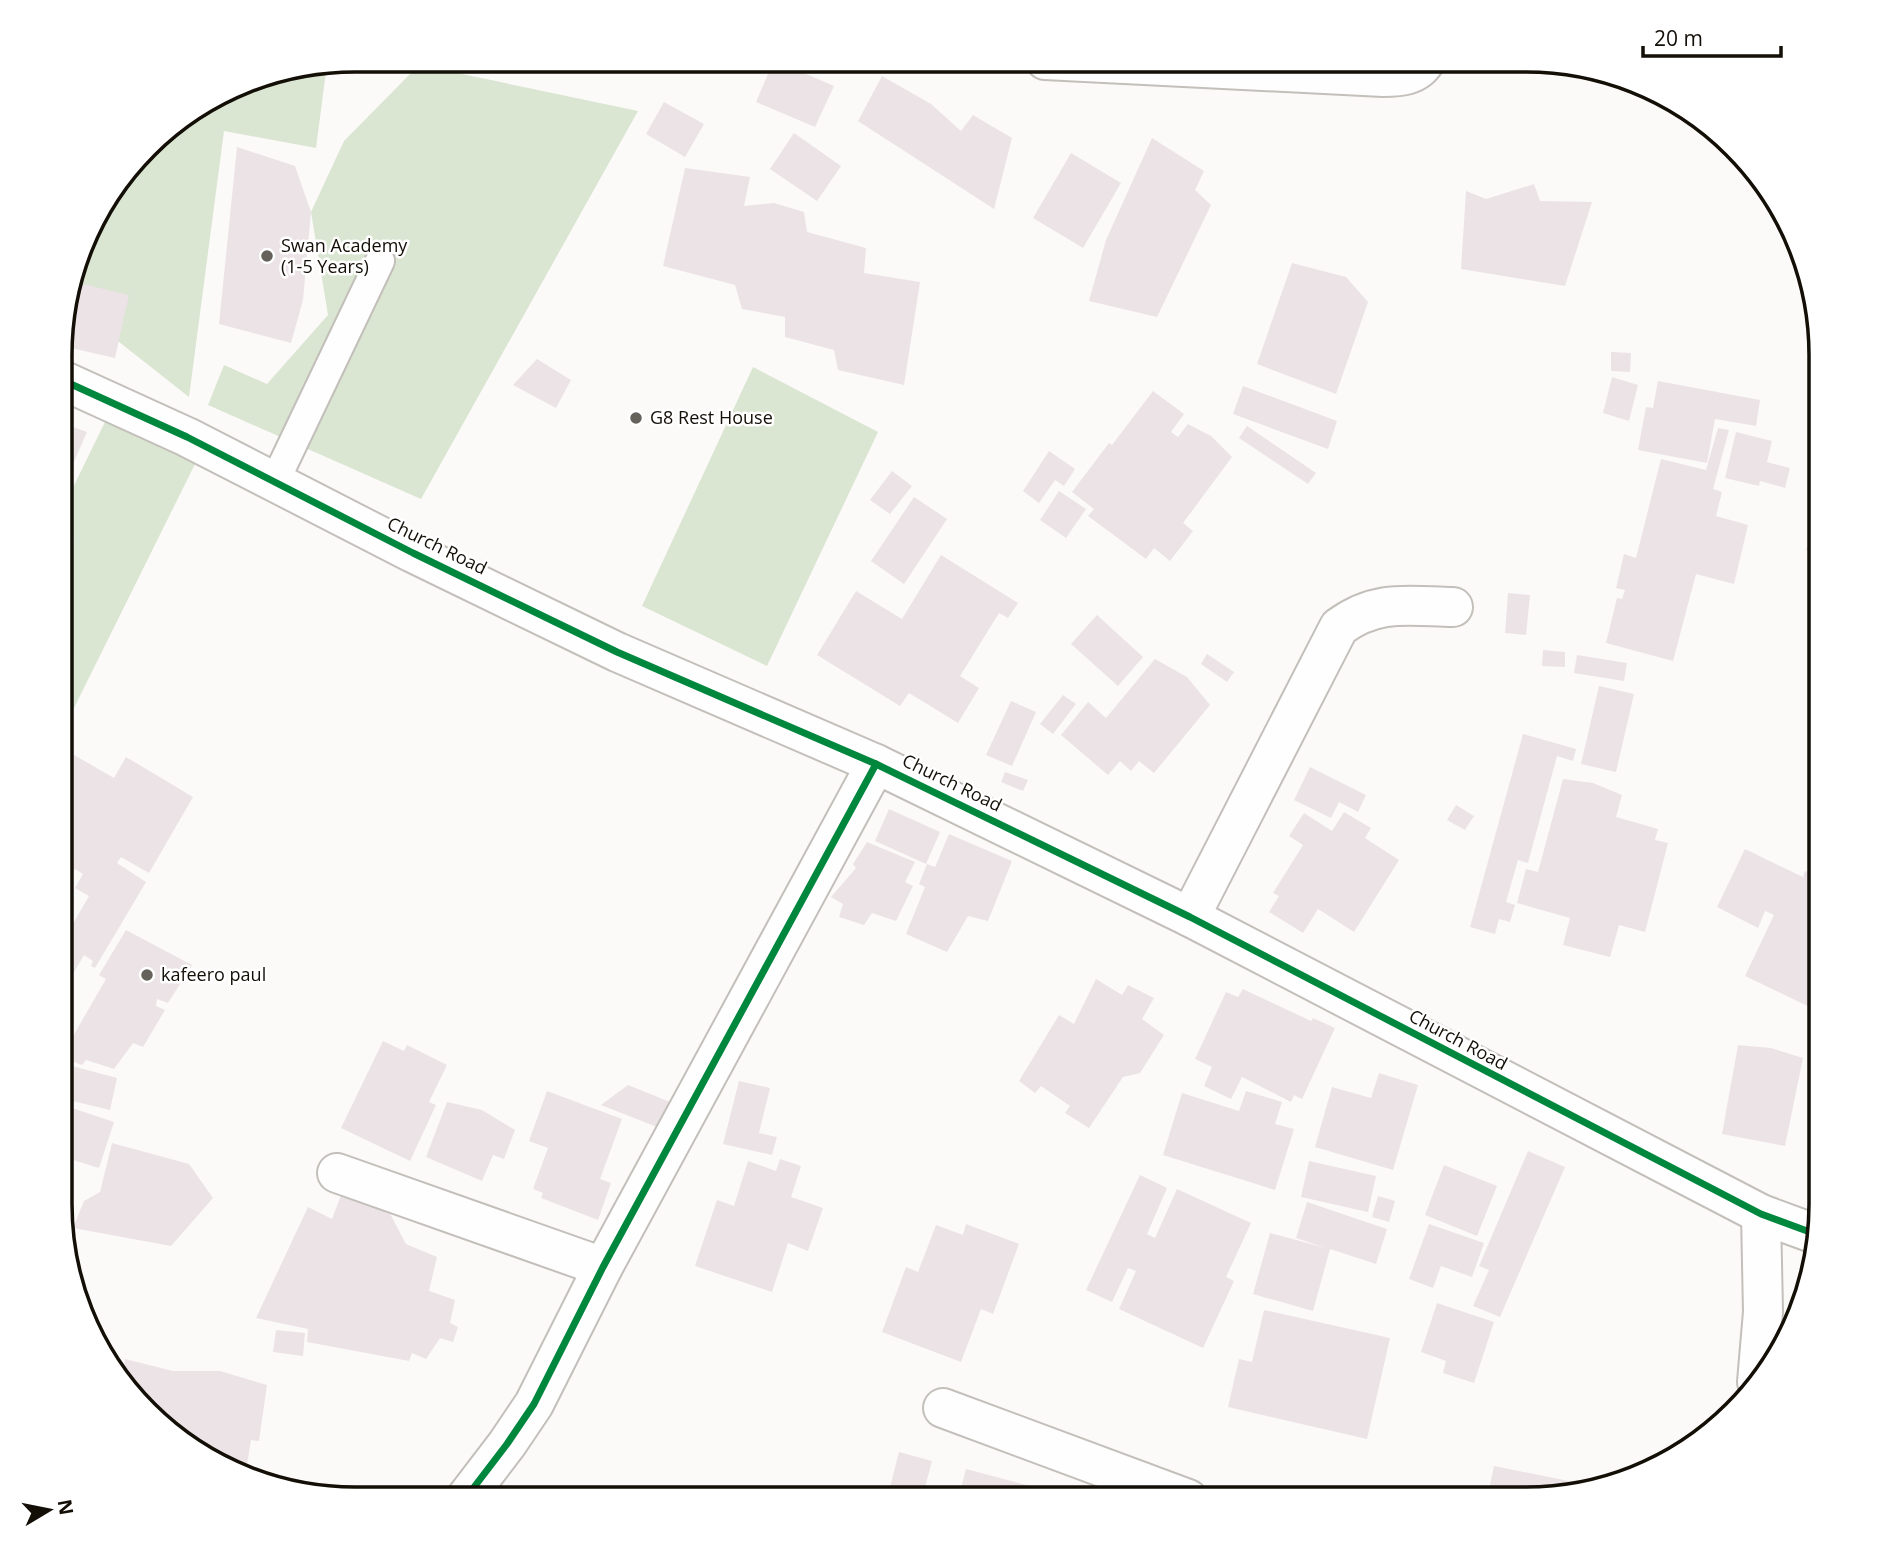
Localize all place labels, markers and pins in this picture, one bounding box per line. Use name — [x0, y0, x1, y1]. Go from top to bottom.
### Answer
place label: Swan Academy (1-5 Years) — [281, 233, 408, 278]
marker: Swan Academy (1-5 Years) — [259, 248, 275, 264]
place label: G8 Rest House — [650, 405, 773, 429]
marker: G8 Rest House — [628, 410, 644, 426]
place label: kafeero paul — [161, 962, 266, 986]
marker: kafeero paul — [139, 967, 155, 983]

